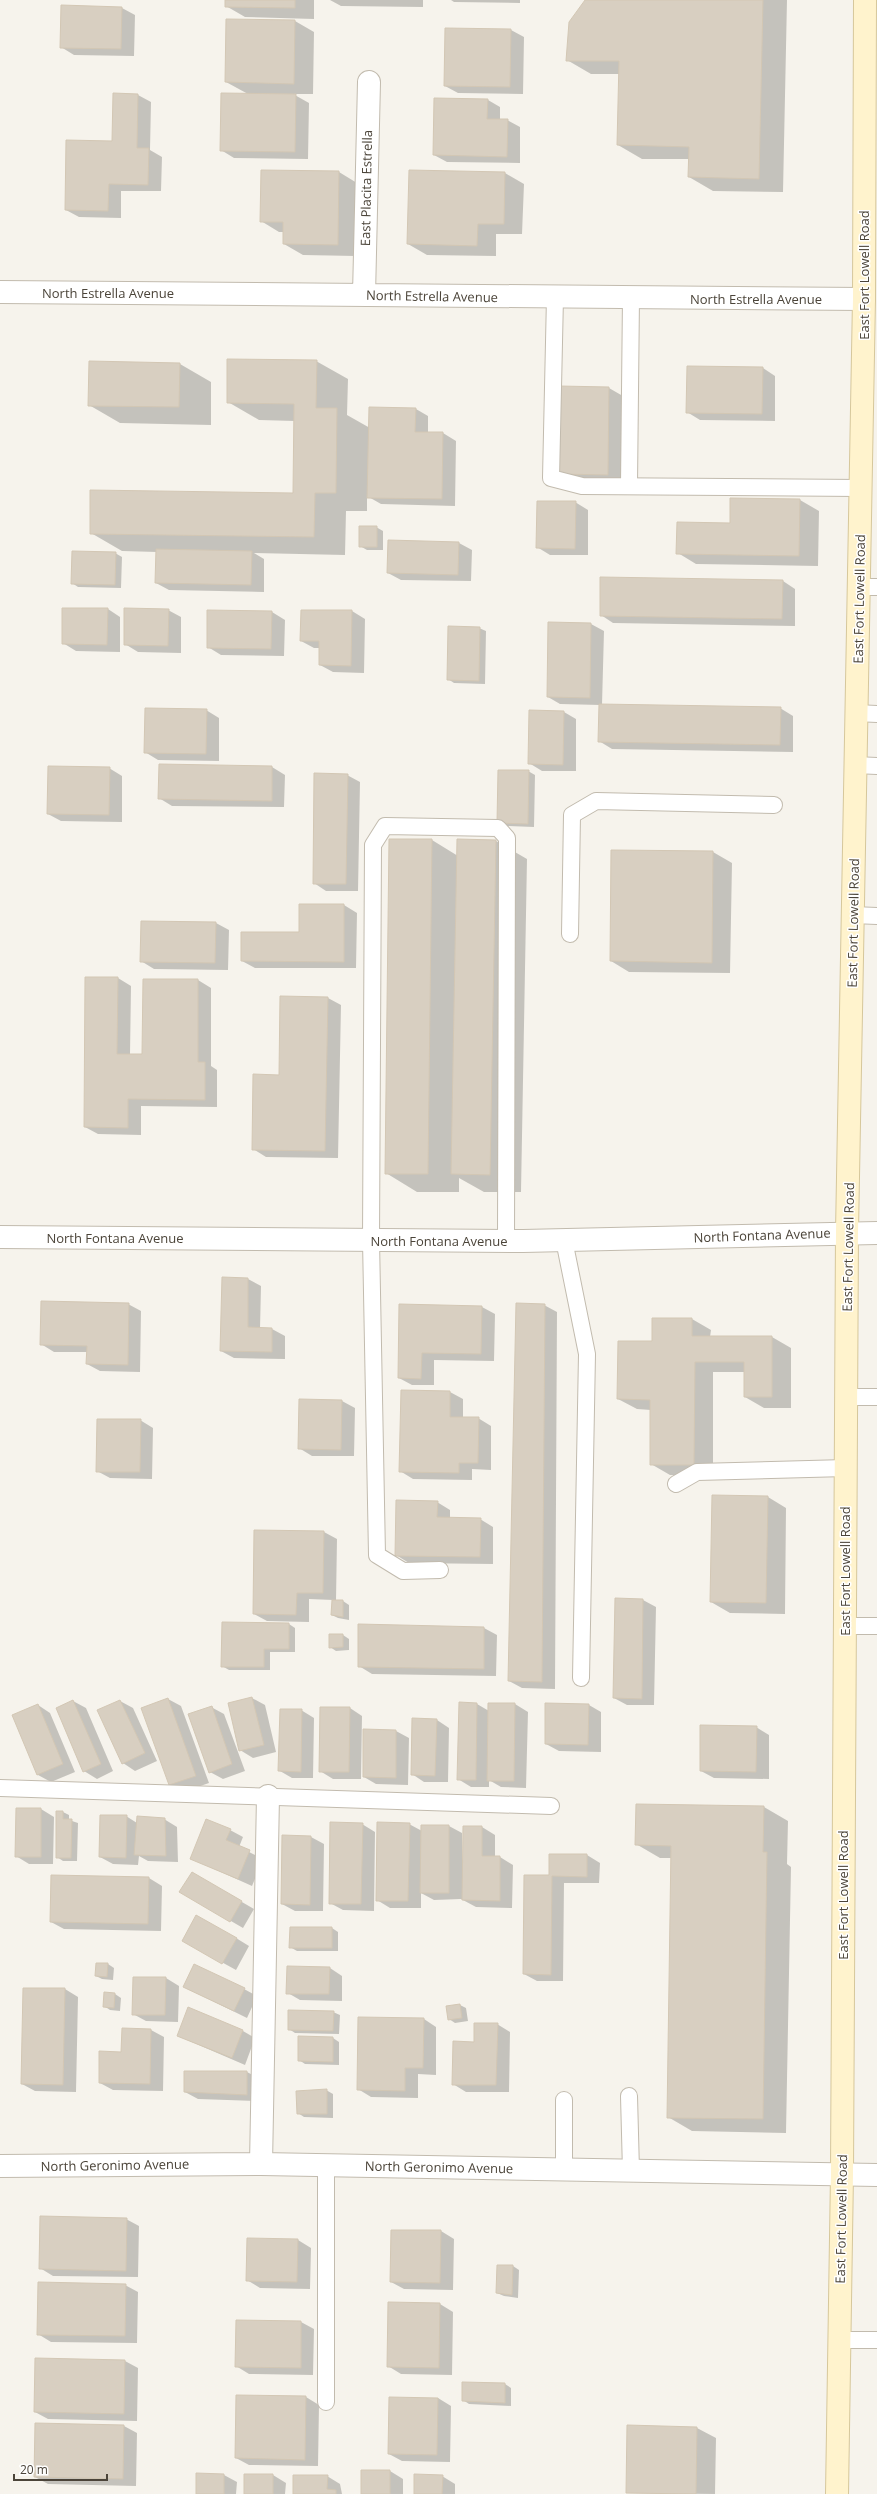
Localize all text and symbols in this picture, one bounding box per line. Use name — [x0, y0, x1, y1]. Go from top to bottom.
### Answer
street label: East Placita Estrella — [356, 130, 376, 246]
street label: East Fort Lowell Road — [855, 210, 873, 340]
street label: North Estrella Avenue — [42, 284, 174, 302]
street label: North Estrella Avenue — [366, 286, 498, 306]
street label: North Estrella Avenue — [690, 290, 822, 308]
street label: East Fort Lowell Road — [849, 534, 869, 664]
street label: East Fort Lowell Road — [843, 858, 863, 988]
street label: East Fort Lowell Road — [838, 1182, 858, 1312]
street label: North Fontana Avenue — [693, 1224, 831, 1246]
street label: North Fontana Avenue — [46, 1229, 184, 1247]
street label: North Fontana Avenue — [370, 1232, 508, 1250]
street label: East Fort Lowell Road — [836, 1506, 854, 1636]
street label: East Fort Lowell Road — [834, 1830, 852, 1960]
street label: East Fort Lowell Road — [831, 2154, 851, 2284]
street label: North Geronimo Avenue — [41, 2155, 189, 2175]
street label: North Geronimo Avenue — [365, 2157, 513, 2177]
scale bar — [14, 2456, 107, 2482]
text: 20 m — [20, 2461, 48, 2478]

